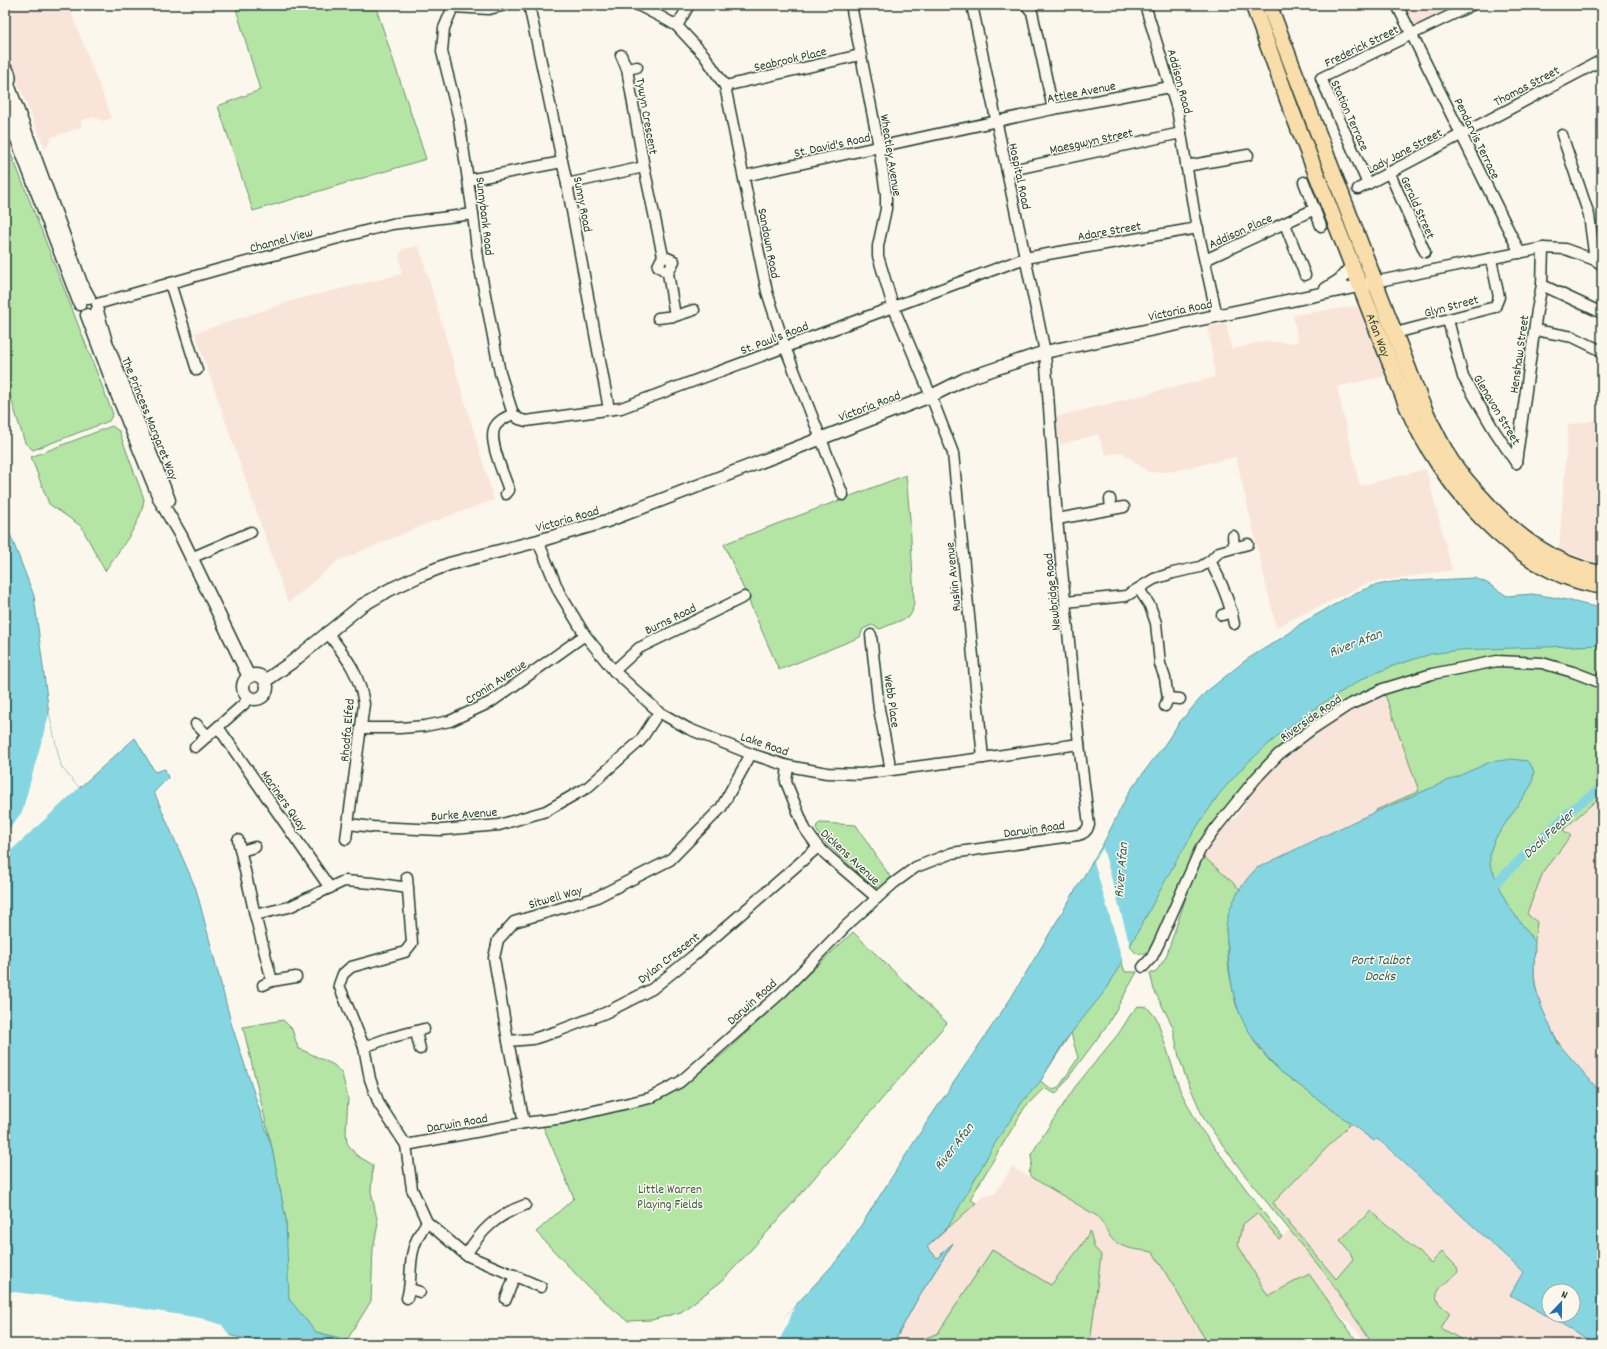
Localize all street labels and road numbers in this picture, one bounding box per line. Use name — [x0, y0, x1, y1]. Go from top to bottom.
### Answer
street label: Frederick Street — [1322, 21, 1403, 73]
street label: Seabrook Place — [752, 43, 829, 78]
street label: Addison Road — [1161, 47, 1196, 116]
street label: Thomas Street — [1491, 62, 1564, 113]
street label: Tywyn Crescent — [629, 77, 662, 156]
street label: Attlee Avenue — [1045, 77, 1118, 109]
street label: Station Terrace — [1325, 77, 1373, 155]
street label: Pendarvis Terrace — [1448, 95, 1504, 183]
street label: Wheatley Avenue — [874, 113, 905, 198]
street label: Maesgwyn Street — [1048, 124, 1135, 161]
street label: Lady Jane Street — [1364, 124, 1446, 180]
street label: St. David's Road — [793, 129, 872, 164]
street label: Hospital Road — [1002, 142, 1035, 212]
street label: Gerald Street — [1394, 174, 1439, 243]
street label: Sunny Road — [567, 175, 596, 234]
street label: Sunnybank Road — [469, 176, 498, 257]
street label: Sandown Road — [751, 207, 784, 280]
street label: Addison Place — [1206, 210, 1276, 255]
street label: Adare Street — [1076, 217, 1143, 247]
street label: Channel View — [248, 224, 316, 259]
street label: Glyn Street — [1422, 291, 1481, 324]
street label: Victoria Road — [1147, 295, 1214, 327]
street label: Afan Way — [1360, 311, 1394, 361]
street label: Henshaw Street — [1506, 314, 1535, 395]
street label: St. Paul's Road — [738, 318, 812, 361]
street label: The Princess Margaret Way — [115, 355, 182, 484]
street label: Glenavon Street — [1467, 371, 1525, 449]
street label: Victoria Road — [836, 387, 904, 428]
street label: Victoria Road — [534, 502, 602, 538]
street label: Ruskin Avenue — [941, 541, 968, 612]
street label: Newbridge Road — [1040, 552, 1067, 632]
street label: Burns Road — [642, 600, 700, 641]
street label: Cronin Avenue — [462, 656, 531, 710]
street label: Webb Place — [877, 674, 904, 729]
street label: Riverside Road — [1277, 691, 1346, 747]
street label: Rhodfa Elfed — [336, 698, 361, 763]
street label: Lake Road — [738, 728, 791, 762]
street label: Mariners Quay — [255, 767, 311, 836]
street label: Burke Avenue — [430, 804, 498, 827]
street label: Darwin Road — [1002, 817, 1066, 844]
street label: Dickens Avenue — [815, 825, 884, 891]
street label: Sitwell Way — [527, 881, 585, 915]
street label: Dylan Crescent — [634, 928, 705, 989]
street label: Darwin Road — [723, 975, 782, 1031]
street label: Darwin Road — [425, 1110, 489, 1139]

